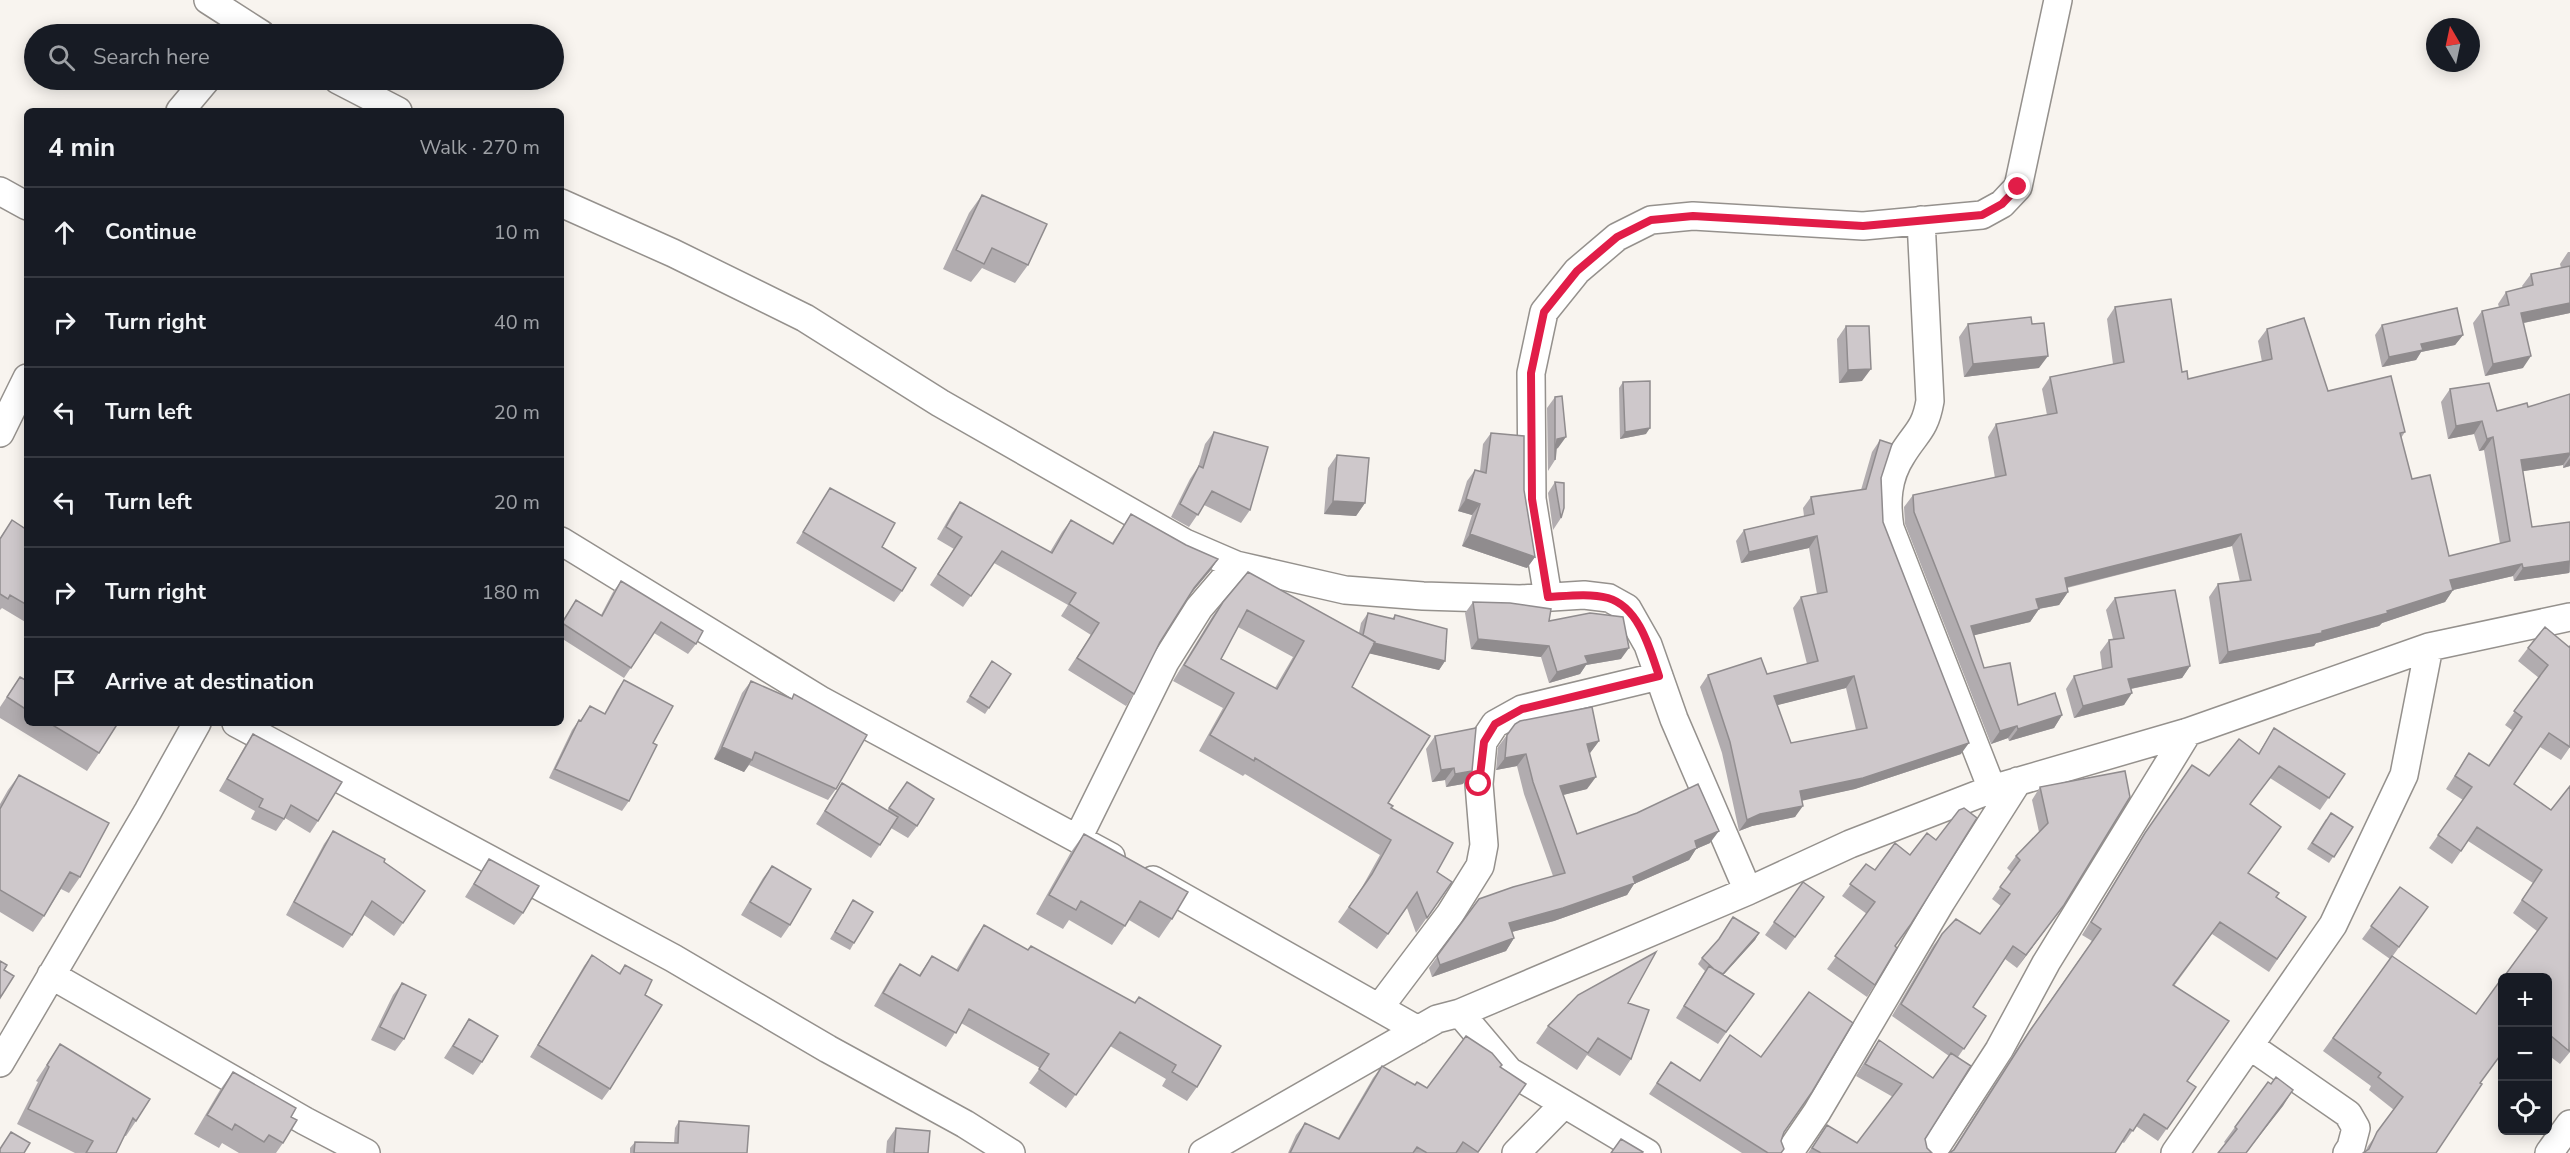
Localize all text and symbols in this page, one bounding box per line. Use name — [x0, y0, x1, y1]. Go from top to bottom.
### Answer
north arrow — [2426, 18, 2480, 72]
search box — [24, 24, 564, 90]
icon: search — [45, 41, 78, 74]
text: Search here — [93, 42, 210, 72]
text: 4 min — [48, 130, 115, 165]
text: Walk · 270 m — [420, 134, 540, 161]
route end — [2004, 173, 2030, 199]
icon: ahead — [48, 216, 81, 249]
text: Continue — [105, 217, 196, 247]
text: 10 m — [494, 219, 540, 246]
icon: right — [48, 306, 81, 339]
text: Turn right — [105, 307, 206, 337]
text: 40 m — [494, 309, 540, 336]
icon: left — [48, 396, 81, 429]
text: Turn left — [105, 397, 192, 427]
text: 20 m — [494, 399, 540, 426]
icon: left — [48, 486, 81, 519]
text: Turn left — [105, 487, 192, 517]
text: 20 m — [494, 489, 540, 516]
icon: right — [48, 576, 81, 609]
text: Turn right — [105, 577, 206, 607]
text: 180 m — [482, 579, 540, 606]
icon: arrive — [48, 666, 81, 699]
text: Arrive at destination — [105, 667, 314, 697]
route start — [1465, 770, 1491, 796]
map controls — [2498, 973, 2552, 1135]
button: + — [2498, 973, 2552, 1027]
button: − — [2498, 1027, 2552, 1081]
button: locate — [2498, 1081, 2552, 1135]

